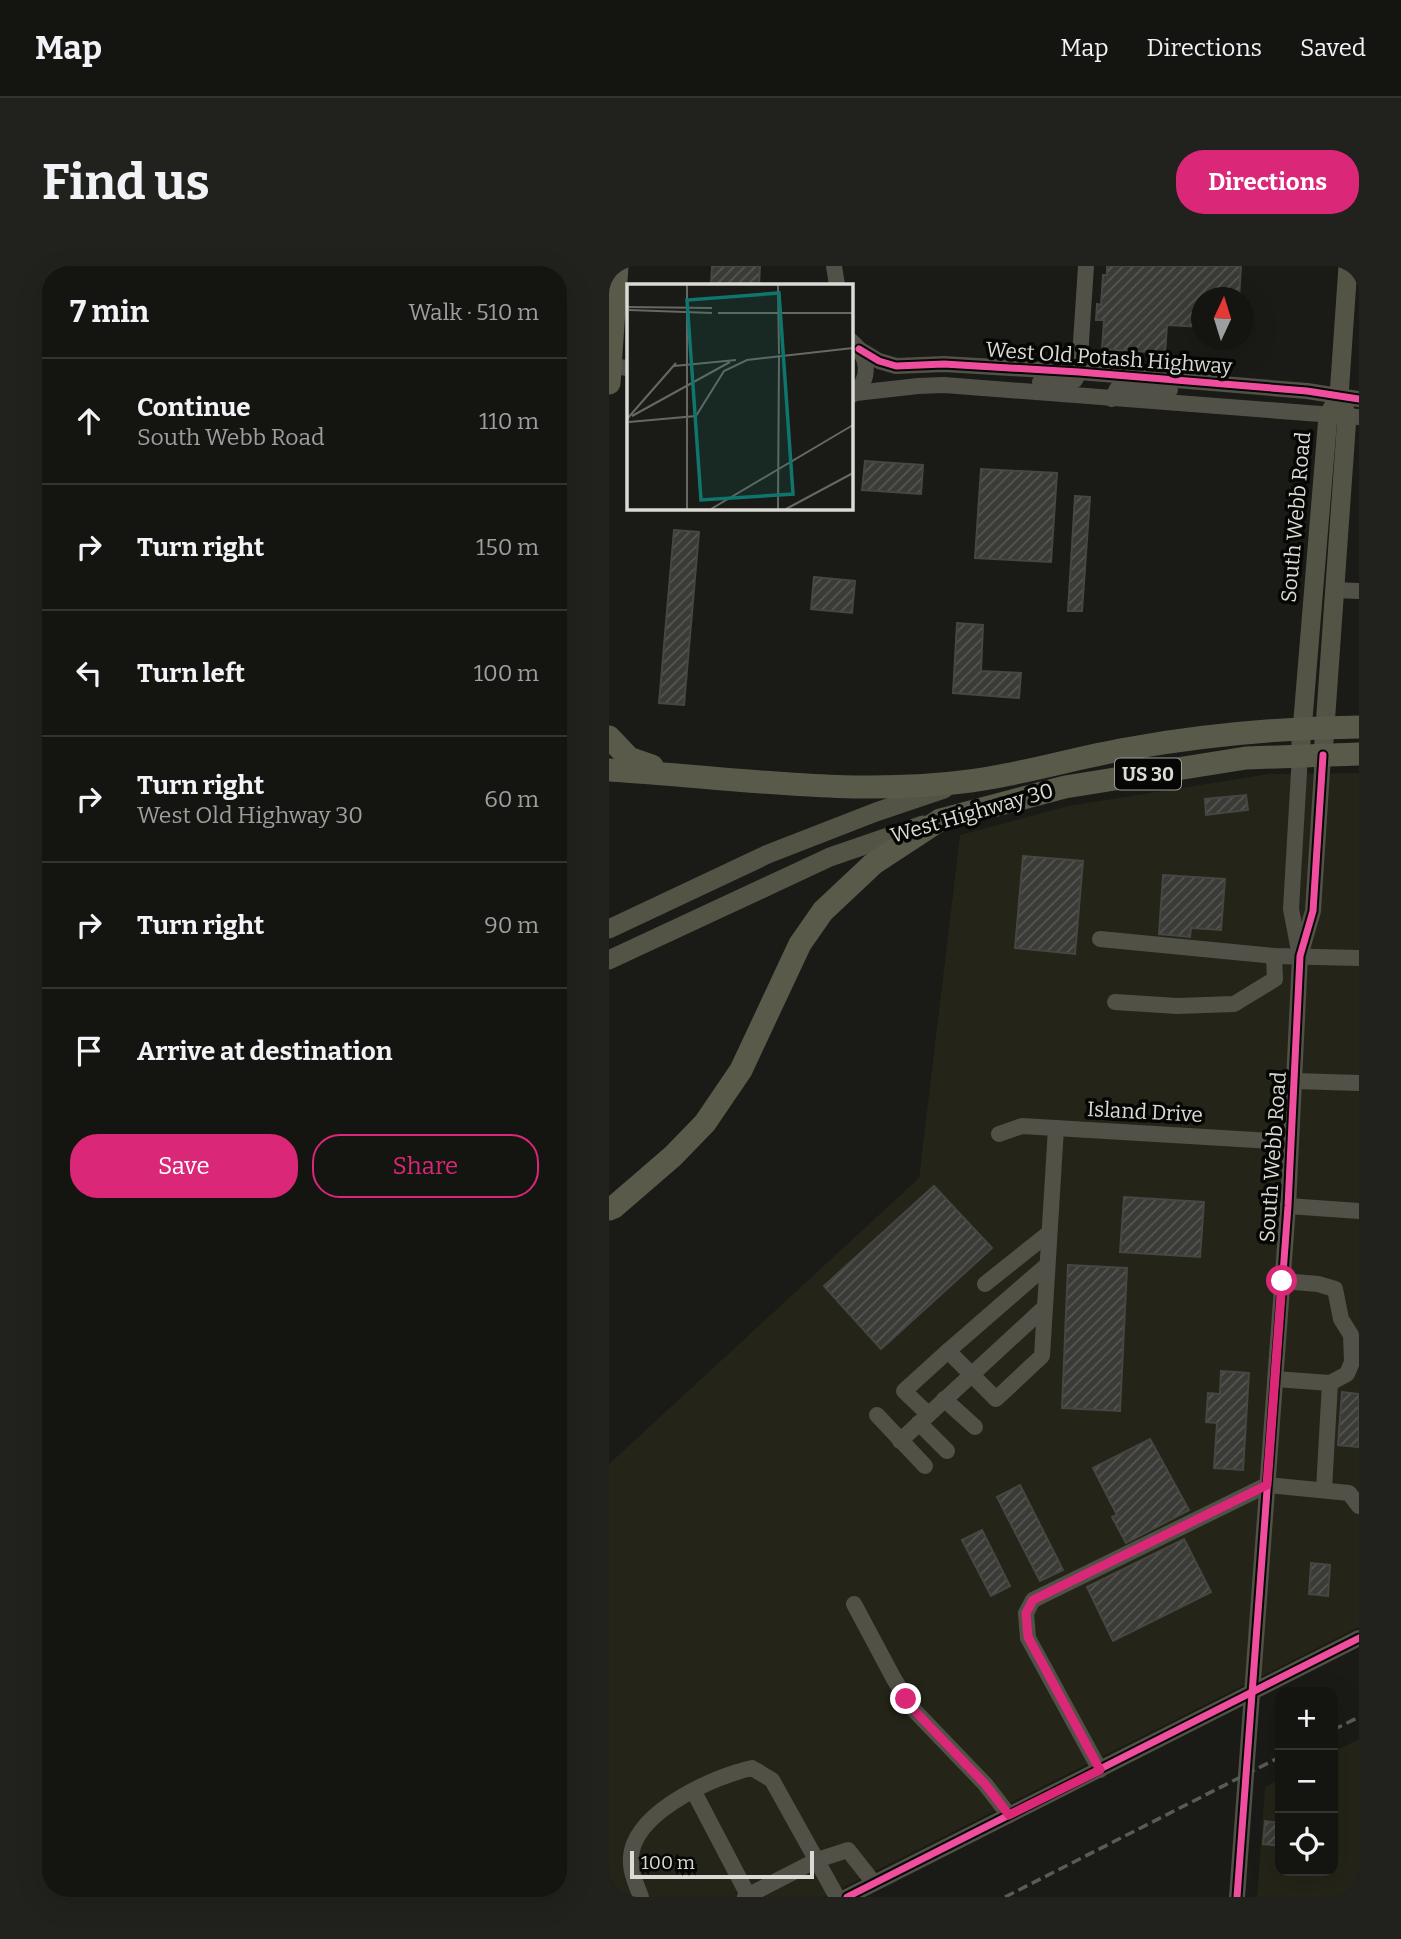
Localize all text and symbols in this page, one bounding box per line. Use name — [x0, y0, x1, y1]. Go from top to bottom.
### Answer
text: Map — [35, 28, 102, 68]
text: Map — [1060, 34, 1109, 62]
text: Directions — [1147, 34, 1262, 62]
text: Saved — [1300, 34, 1366, 62]
button: Directions — [1176, 150, 1359, 214]
text: Find us — [42, 153, 210, 212]
inset map — [627, 284, 852, 509]
north arrow — [1191, 287, 1254, 350]
text: 7 min — [70, 294, 149, 330]
text: Walk · 510 m — [408, 298, 539, 326]
street label: West Old Potash Highway — [985, 336, 1234, 380]
text: Continue — [137, 392, 251, 423]
icon: ahead — [70, 402, 108, 440]
text: 110 m — [479, 407, 539, 435]
text: South Webb Road — [137, 423, 325, 451]
street label: South Webb Road — [1276, 430, 1316, 604]
icon: right — [70, 528, 108, 566]
text: Turn right — [137, 532, 264, 563]
text: 150 m — [476, 533, 539, 561]
icon: left — [70, 654, 108, 692]
text: Turn left — [137, 658, 245, 689]
text: 100 m — [474, 659, 539, 687]
road number: US 30 — [1115, 758, 1181, 790]
text: Turn right — [137, 770, 264, 801]
street label: West Highway 30 — [888, 777, 1056, 849]
icon: right — [70, 780, 108, 818]
text: 60 m — [484, 785, 539, 813]
text: West Old Highway 30 — [137, 801, 363, 829]
icon: right — [70, 906, 108, 944]
text: Turn right — [137, 910, 264, 941]
text: 90 m — [484, 911, 539, 939]
icon: arrive — [70, 1032, 108, 1070]
text: Arrive at destination — [137, 1036, 392, 1067]
street label: South Webb Road — [1254, 1071, 1292, 1243]
street label: Island Drive — [1086, 1096, 1204, 1128]
button: Save — [70, 1134, 298, 1198]
button: Share — [312, 1134, 539, 1198]
route start — [1266, 1265, 1297, 1296]
route end — [890, 1683, 921, 1714]
map controls — [1275, 1687, 1338, 1876]
button: + — [1275, 1687, 1338, 1750]
button: − — [1275, 1750, 1338, 1813]
button: locate — [1275, 1813, 1338, 1876]
scale bar — [630, 1848, 814, 1880]
text: 100 m — [641, 1851, 695, 1874]

